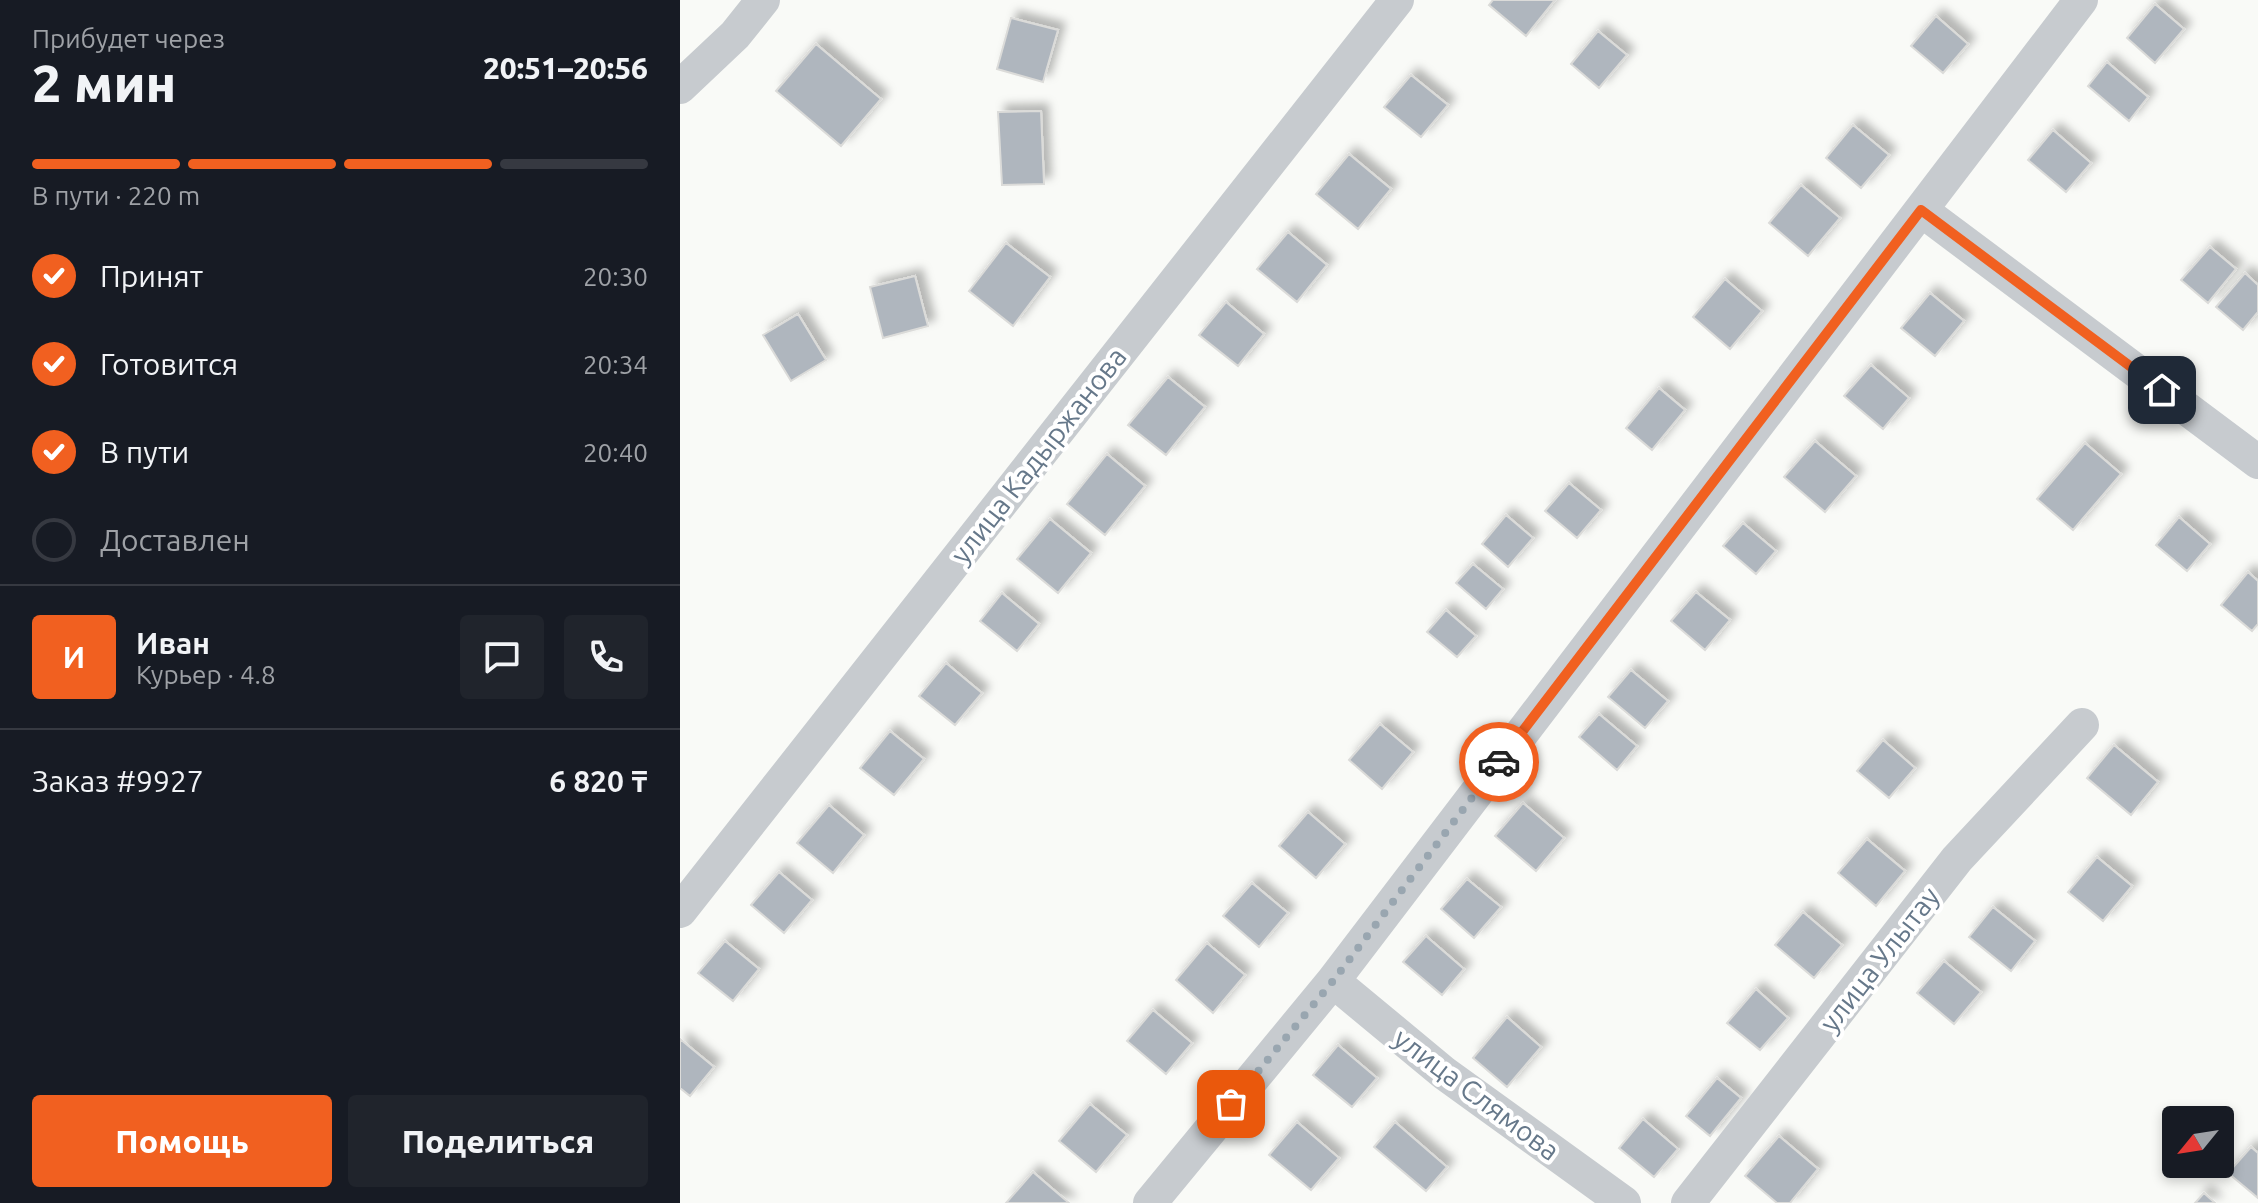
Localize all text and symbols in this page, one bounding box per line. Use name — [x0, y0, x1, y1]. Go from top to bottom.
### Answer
text: Прибудет через — [32, 24, 225, 53]
text: 20:51–20:56 — [483, 51, 648, 85]
text: 2 мин — [32, 54, 176, 112]
text: В пути · 220 m — [32, 181, 200, 210]
icon: check — [32, 254, 76, 298]
text: Принят — [100, 259, 203, 293]
text: 20:30 — [583, 262, 648, 291]
street label: улица Кадыржанова — [944, 341, 1132, 569]
icon: check — [32, 342, 76, 386]
text: Готовится — [100, 347, 238, 381]
text: 20:34 — [583, 350, 648, 379]
pin — [2128, 356, 2196, 424]
icon: home — [2140, 368, 2184, 412]
icon: check — [32, 430, 76, 474]
text: В пути — [100, 435, 189, 469]
text: 20:40 — [583, 438, 648, 467]
text: Доставлен — [100, 523, 250, 557]
button: chat — [460, 615, 544, 699]
button: phone — [564, 615, 648, 699]
text: Иван — [136, 626, 210, 660]
text: И — [63, 640, 85, 674]
text: Курьер · 4.8 — [136, 660, 276, 689]
courier — [1459, 722, 1539, 802]
icon: car — [1477, 740, 1521, 784]
text: Заказ #9927 — [32, 764, 204, 798]
text: 6 820 ₸ — [549, 764, 648, 798]
street label: улица Улытау — [1813, 881, 1945, 1037]
street label: улица Слямова — [1388, 1022, 1566, 1166]
pin — [1197, 1070, 1265, 1138]
icon: bag — [1209, 1082, 1253, 1126]
button: Помощь — [32, 1095, 332, 1187]
button: Поделиться — [348, 1095, 648, 1187]
north arrow — [2162, 1106, 2234, 1178]
map controls — [2162, 1106, 2234, 1178]

